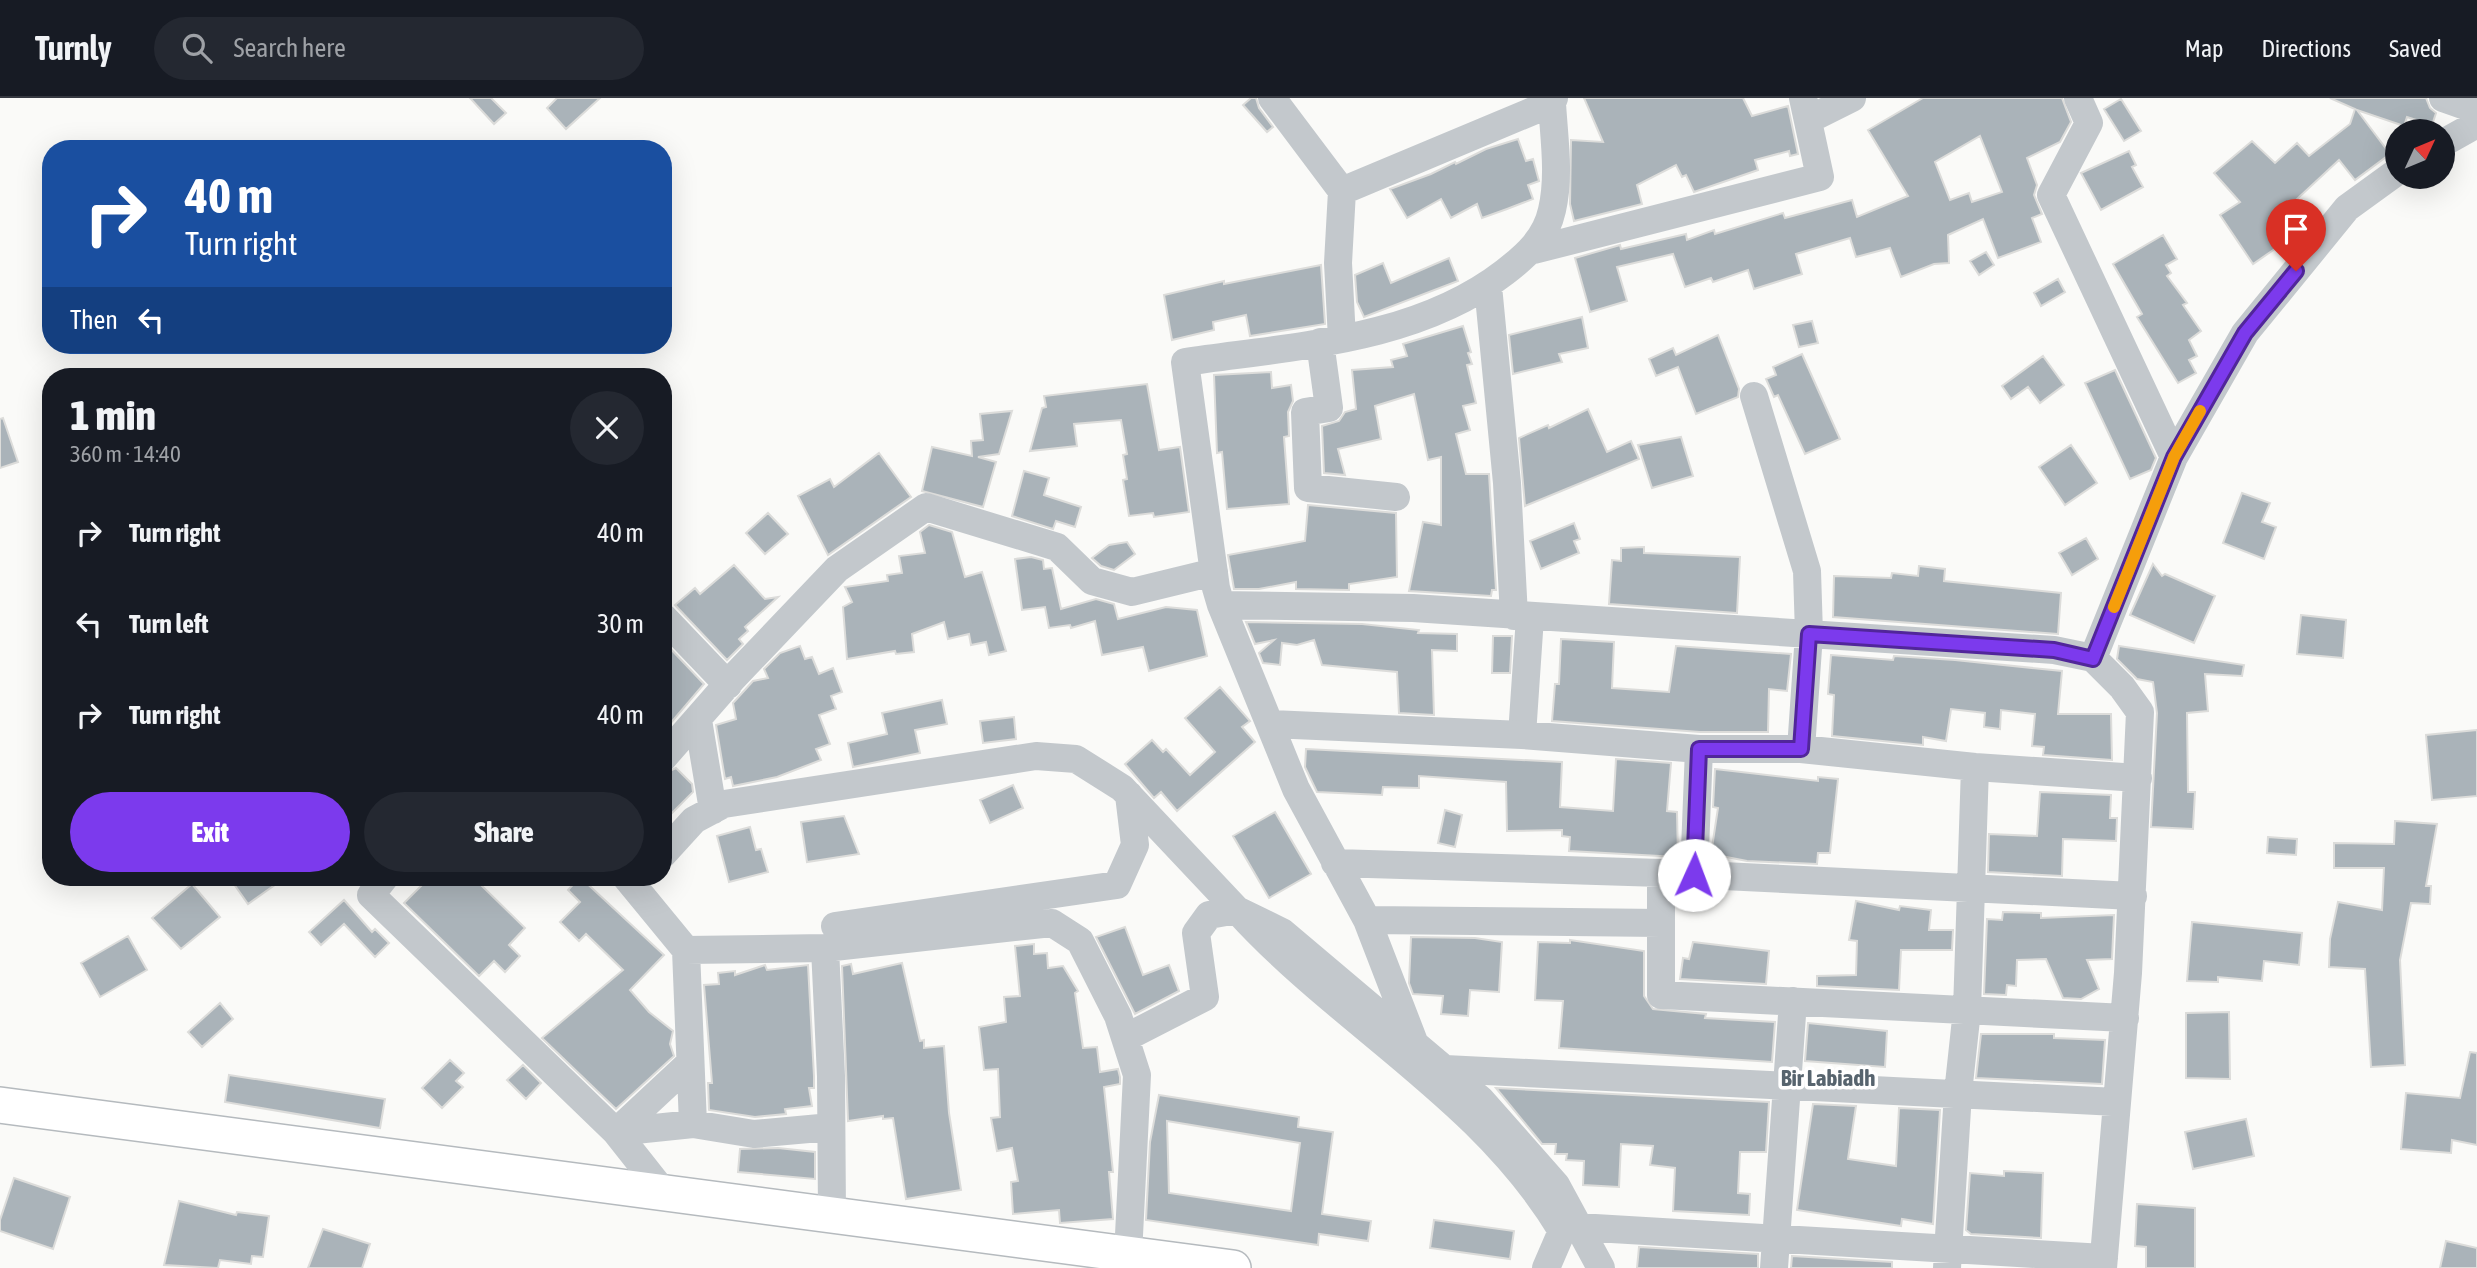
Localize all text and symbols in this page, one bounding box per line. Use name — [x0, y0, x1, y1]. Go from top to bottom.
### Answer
search box — [154, 17, 644, 80]
text: Turnly — [35, 29, 112, 67]
icon: search — [178, 29, 216, 67]
text: Search here — [234, 33, 346, 63]
text: Map — [2185, 35, 2223, 62]
text: Directions — [2261, 35, 2351, 62]
text: Saved — [2389, 35, 2442, 62]
north arrow — [2385, 119, 2455, 189]
map controls — [2385, 119, 2455, 189]
text: 40 m — [185, 167, 273, 223]
icon: right — [70, 168, 161, 259]
pin — [2266, 199, 2326, 271]
icon: arrive — [2277, 210, 2315, 248]
text: Turn right — [185, 225, 298, 262]
icon: left — [132, 301, 170, 339]
text: Then — [70, 305, 118, 335]
text: 1 min — [70, 391, 156, 439]
button: close — [570, 391, 644, 465]
text: 360 m · 14:40 — [70, 441, 181, 467]
icon: right — [70, 514, 108, 552]
text: Turn right — [129, 518, 220, 548]
text: 40 m — [597, 518, 644, 548]
icon: left — [70, 605, 108, 643]
text: Turn left — [129, 609, 209, 639]
text: 30 m — [597, 609, 644, 639]
icon: right — [70, 696, 108, 734]
text: Turn right — [129, 700, 220, 730]
text: 40 m — [597, 700, 644, 730]
button: Exit — [70, 792, 350, 872]
button: Share — [364, 792, 644, 872]
position arrow — [1657, 838, 1731, 912]
district label: Bir Labiadh — [1781, 1065, 1875, 1091]

